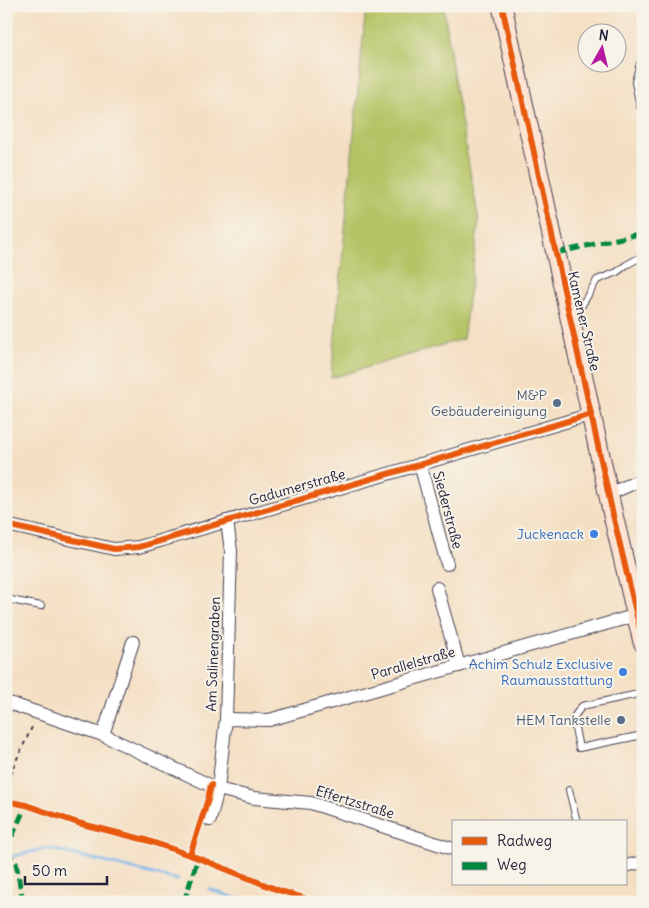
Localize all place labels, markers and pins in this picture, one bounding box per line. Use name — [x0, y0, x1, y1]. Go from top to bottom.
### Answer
place label: M&P Gebäudereinigung — [431, 386, 547, 420]
marker: M&P Gebäudereinigung — [551, 397, 563, 409]
place label: Juckenack — [517, 525, 584, 543]
marker: Juckenack — [588, 528, 600, 540]
place label: Achim Schulz Exclusive Raumausstattung — [469, 655, 613, 689]
marker: Achim Schulz Exclusive Raumausstattung — [617, 666, 629, 678]
place label: HEM Tankstelle — [516, 711, 611, 729]
marker: HEM Tankstelle — [615, 714, 627, 726]

